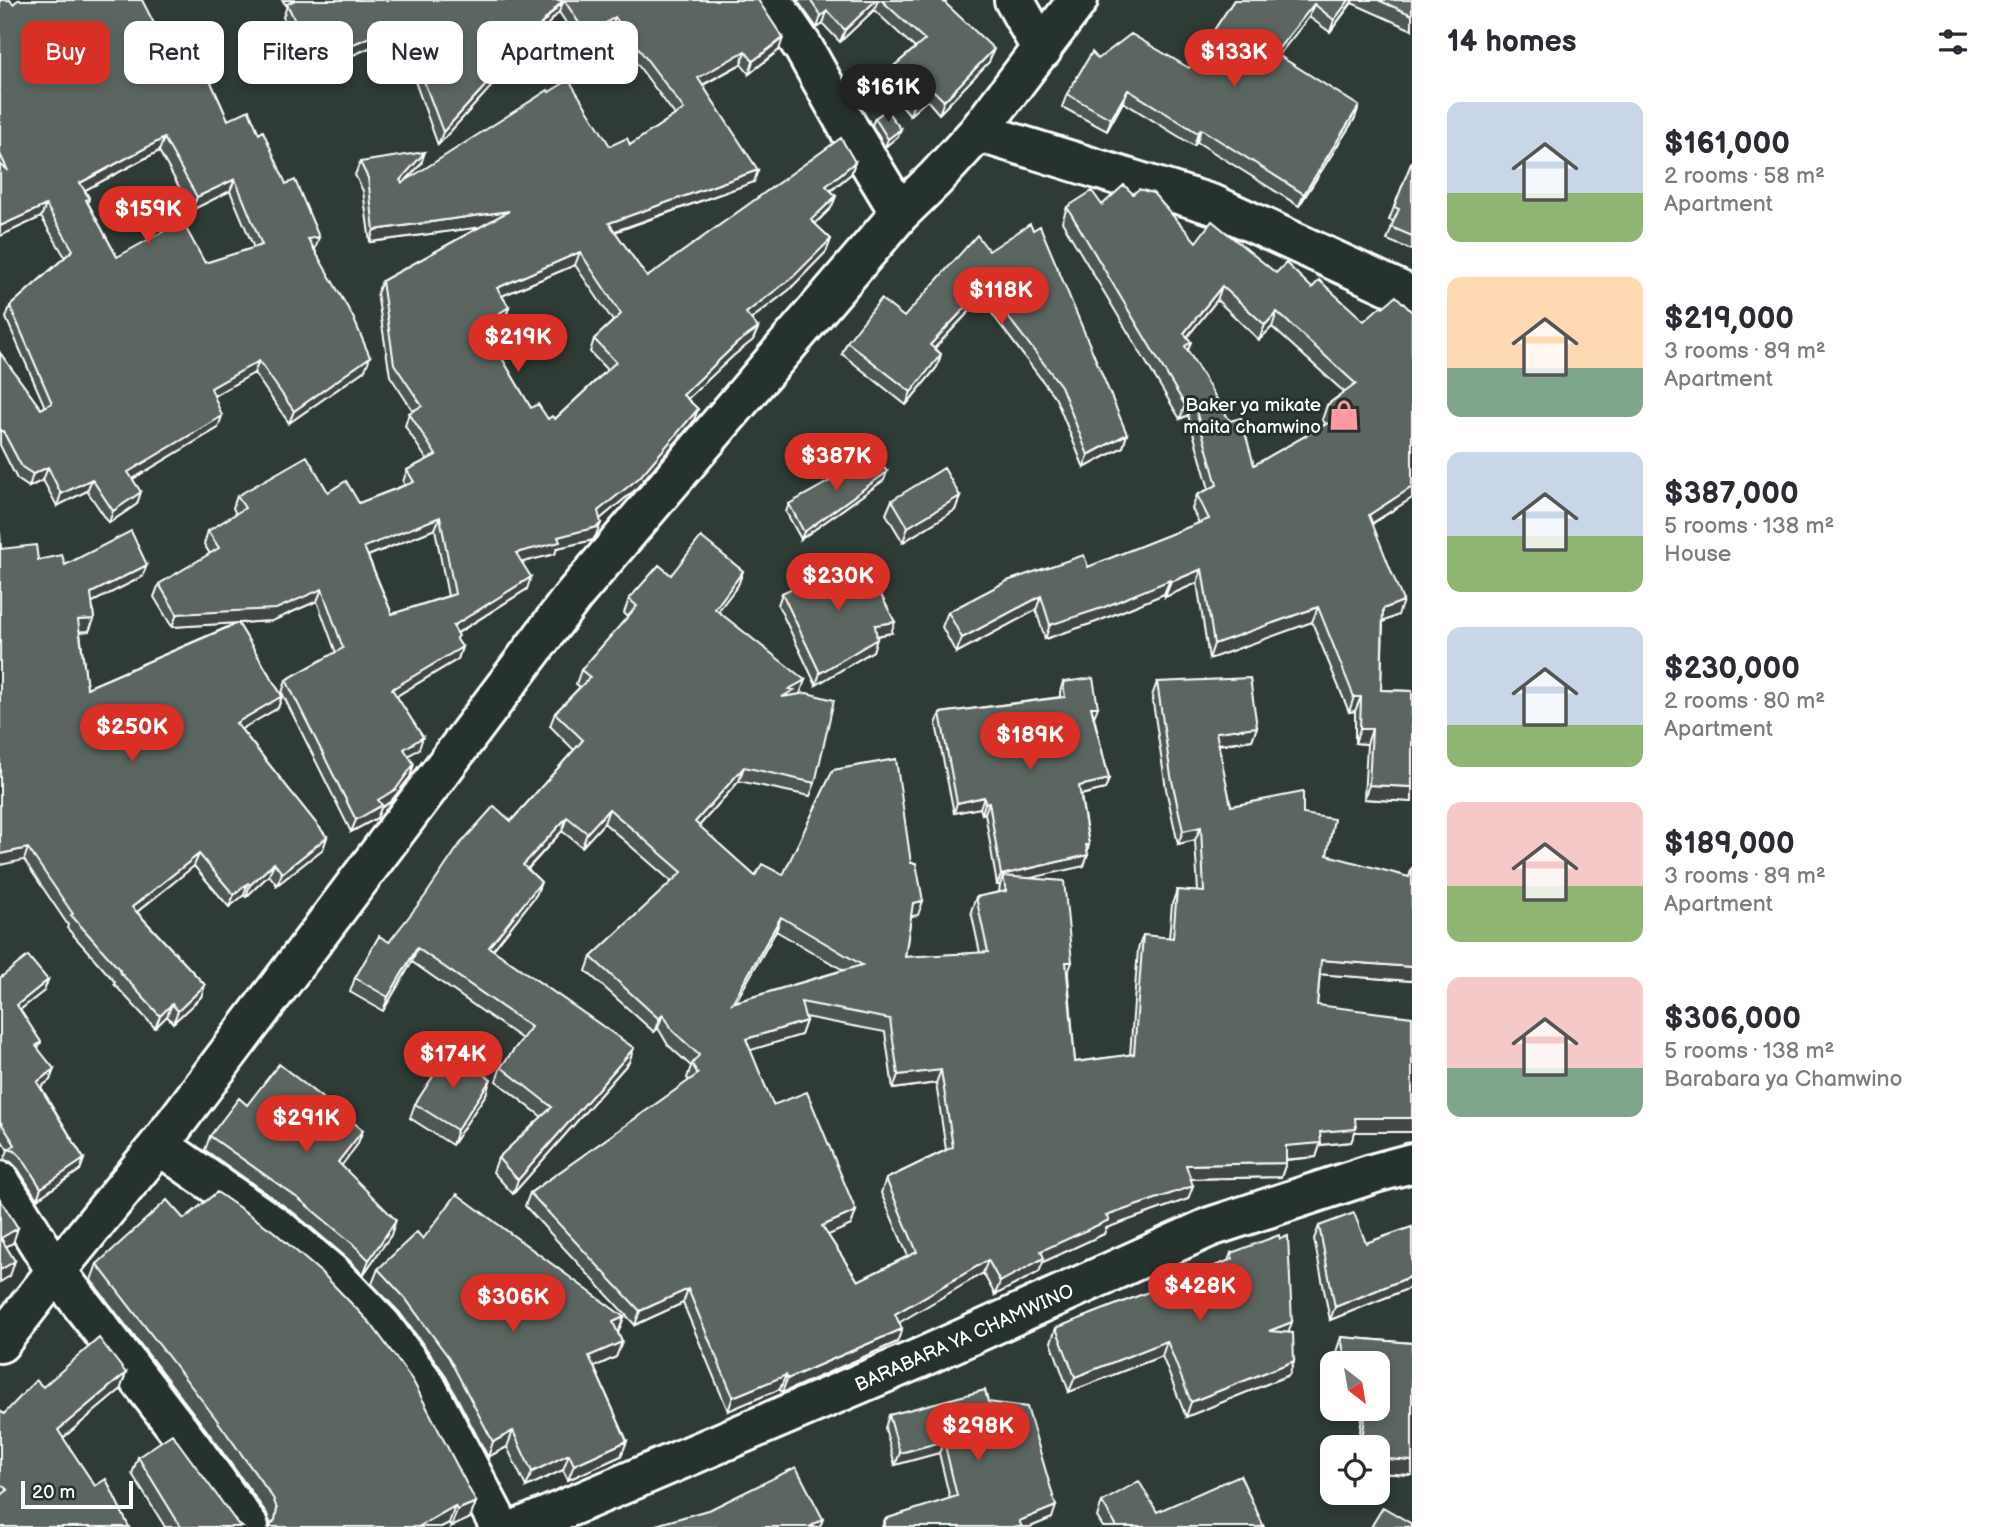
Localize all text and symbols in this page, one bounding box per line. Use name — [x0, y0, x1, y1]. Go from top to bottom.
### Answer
chip: Buy — [21, 21, 110, 84]
chip: Rent — [124, 21, 224, 84]
chip: Filters — [238, 21, 353, 84]
chip: New — [367, 21, 463, 84]
chip: Apartment — [477, 21, 638, 84]
icon: filters — [1934, 23, 1972, 61]
text: 14 homes — [1447, 24, 1576, 60]
pin: $133K — [1185, 29, 1283, 89]
text: $133K — [1200, 38, 1268, 66]
pin: $161K — [839, 64, 937, 124]
text: $161K — [856, 73, 920, 101]
text: $161,000 — [1664, 126, 1790, 162]
icon: home — [1503, 130, 1587, 214]
text: 2 rooms · 58 m² — [1664, 162, 1825, 190]
pin: $159K — [99, 187, 197, 246]
text: Apartment — [1664, 190, 1773, 218]
text: $159K — [114, 195, 182, 223]
pin: $118K — [952, 268, 1050, 327]
text: $118K — [969, 276, 1033, 304]
text: $219,000 — [1664, 301, 1794, 337]
icon: home — [1503, 305, 1587, 389]
pin: $219K — [469, 314, 567, 374]
text: $219K — [484, 323, 552, 351]
text: 3 rooms · 89 m² — [1664, 337, 1826, 365]
text: Apartment — [1664, 365, 1773, 393]
place label: Baker ya mikate maita chamwino — [1183, 394, 1321, 439]
shop icon: Baker ya mikate maita chamwino — [1327, 398, 1361, 432]
pin: $387K — [787, 434, 885, 493]
text: $387K — [801, 442, 871, 470]
text: $387,000 — [1664, 476, 1799, 512]
icon: home — [1503, 480, 1587, 564]
text: 5 rooms · 138 m² — [1664, 512, 1834, 540]
text: House — [1664, 540, 1731, 568]
pin: $230K — [789, 554, 887, 613]
text: $230K — [802, 562, 874, 590]
text: $230,000 — [1664, 651, 1800, 687]
icon: home — [1503, 655, 1587, 739]
text: 2 rooms · 80 m² — [1664, 687, 1825, 715]
pin: $250K — [83, 704, 181, 764]
pin: $189K — [981, 712, 1079, 772]
text: $250K — [96, 713, 168, 741]
text: Apartment — [1664, 715, 1773, 743]
text: $189K — [996, 721, 1064, 749]
text: $189,000 — [1664, 826, 1795, 862]
icon: home — [1503, 830, 1587, 914]
text: 3 rooms · 89 m² — [1664, 862, 1826, 890]
text: Apartment — [1664, 890, 1773, 918]
text: $306,000 — [1664, 1001, 1801, 1037]
icon: home — [1503, 1005, 1587, 1089]
pin: $174K — [404, 1032, 502, 1091]
text: 5 rooms · 138 m² — [1664, 1037, 1834, 1065]
text: $174K — [420, 1040, 486, 1068]
text: Barabara ya Chamwino — [1664, 1065, 1903, 1093]
pin: $291K — [257, 1096, 355, 1155]
text: $291K — [272, 1104, 340, 1132]
pin: $428K — [1151, 1264, 1249, 1323]
text: $428K — [1164, 1272, 1236, 1300]
pin: $306K — [464, 1274, 562, 1334]
street label: BARABARA YA CHAMWINO — [852, 1280, 1078, 1397]
text: $306K — [477, 1283, 549, 1311]
north arrow — [1320, 1351, 1390, 1421]
map controls — [1320, 1351, 1390, 1505]
pin: $298K — [929, 1404, 1027, 1463]
text: $298K — [942, 1412, 1014, 1440]
button: locate — [1320, 1435, 1390, 1505]
scale bar — [21, 1478, 133, 1510]
text: 20 m — [32, 1481, 75, 1504]

